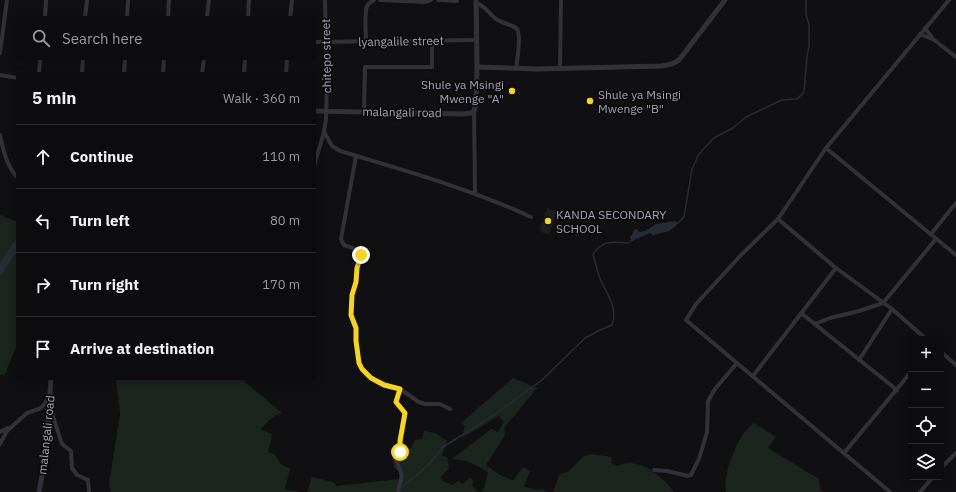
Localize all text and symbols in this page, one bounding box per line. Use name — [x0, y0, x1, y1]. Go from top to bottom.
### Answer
search box — [16, 16, 316, 60]
street label: chitepo street — [318, 18, 334, 94]
icon: search — [30, 27, 52, 49]
text: Search here — [62, 29, 142, 48]
street label: lyangalile street — [358, 33, 444, 49]
place label: Shule ya Msingi Mwenge "A" — [421, 77, 504, 106]
marker: Shule ya Msingi Mwenge "A" — [507, 86, 517, 96]
text: 5 min — [32, 87, 76, 109]
place label: Shule ya Msingi Mwenge "B" — [598, 87, 681, 116]
text: Walk · 360 m — [223, 90, 300, 107]
marker: Shule ya Msingi Mwenge "B" — [585, 96, 595, 106]
street label: malangali road — [362, 104, 442, 120]
icon: ahead — [32, 146, 54, 168]
text: Continue — [70, 147, 134, 166]
text: 110 m — [262, 148, 300, 165]
place label: KANDA SECONDARY SCHOOL — [556, 207, 666, 236]
icon: left — [32, 210, 54, 232]
text: Turn left — [70, 211, 130, 230]
text: 80 m — [270, 212, 300, 229]
marker: KANDA SECONDARY SCHOOL — [543, 216, 553, 226]
route end — [352, 246, 370, 264]
icon: right — [32, 274, 54, 296]
text: Turn right — [70, 275, 139, 294]
text: 170 m — [262, 276, 300, 293]
map controls — [908, 336, 944, 480]
button: + — [908, 336, 944, 372]
icon: arrive — [32, 338, 54, 360]
text: Arrive at destination — [70, 339, 214, 358]
button: − — [908, 372, 944, 408]
street label: malangali road — [34, 395, 58, 475]
button: locate — [908, 408, 944, 444]
route start — [391, 443, 409, 461]
button: layers — [908, 444, 944, 480]

